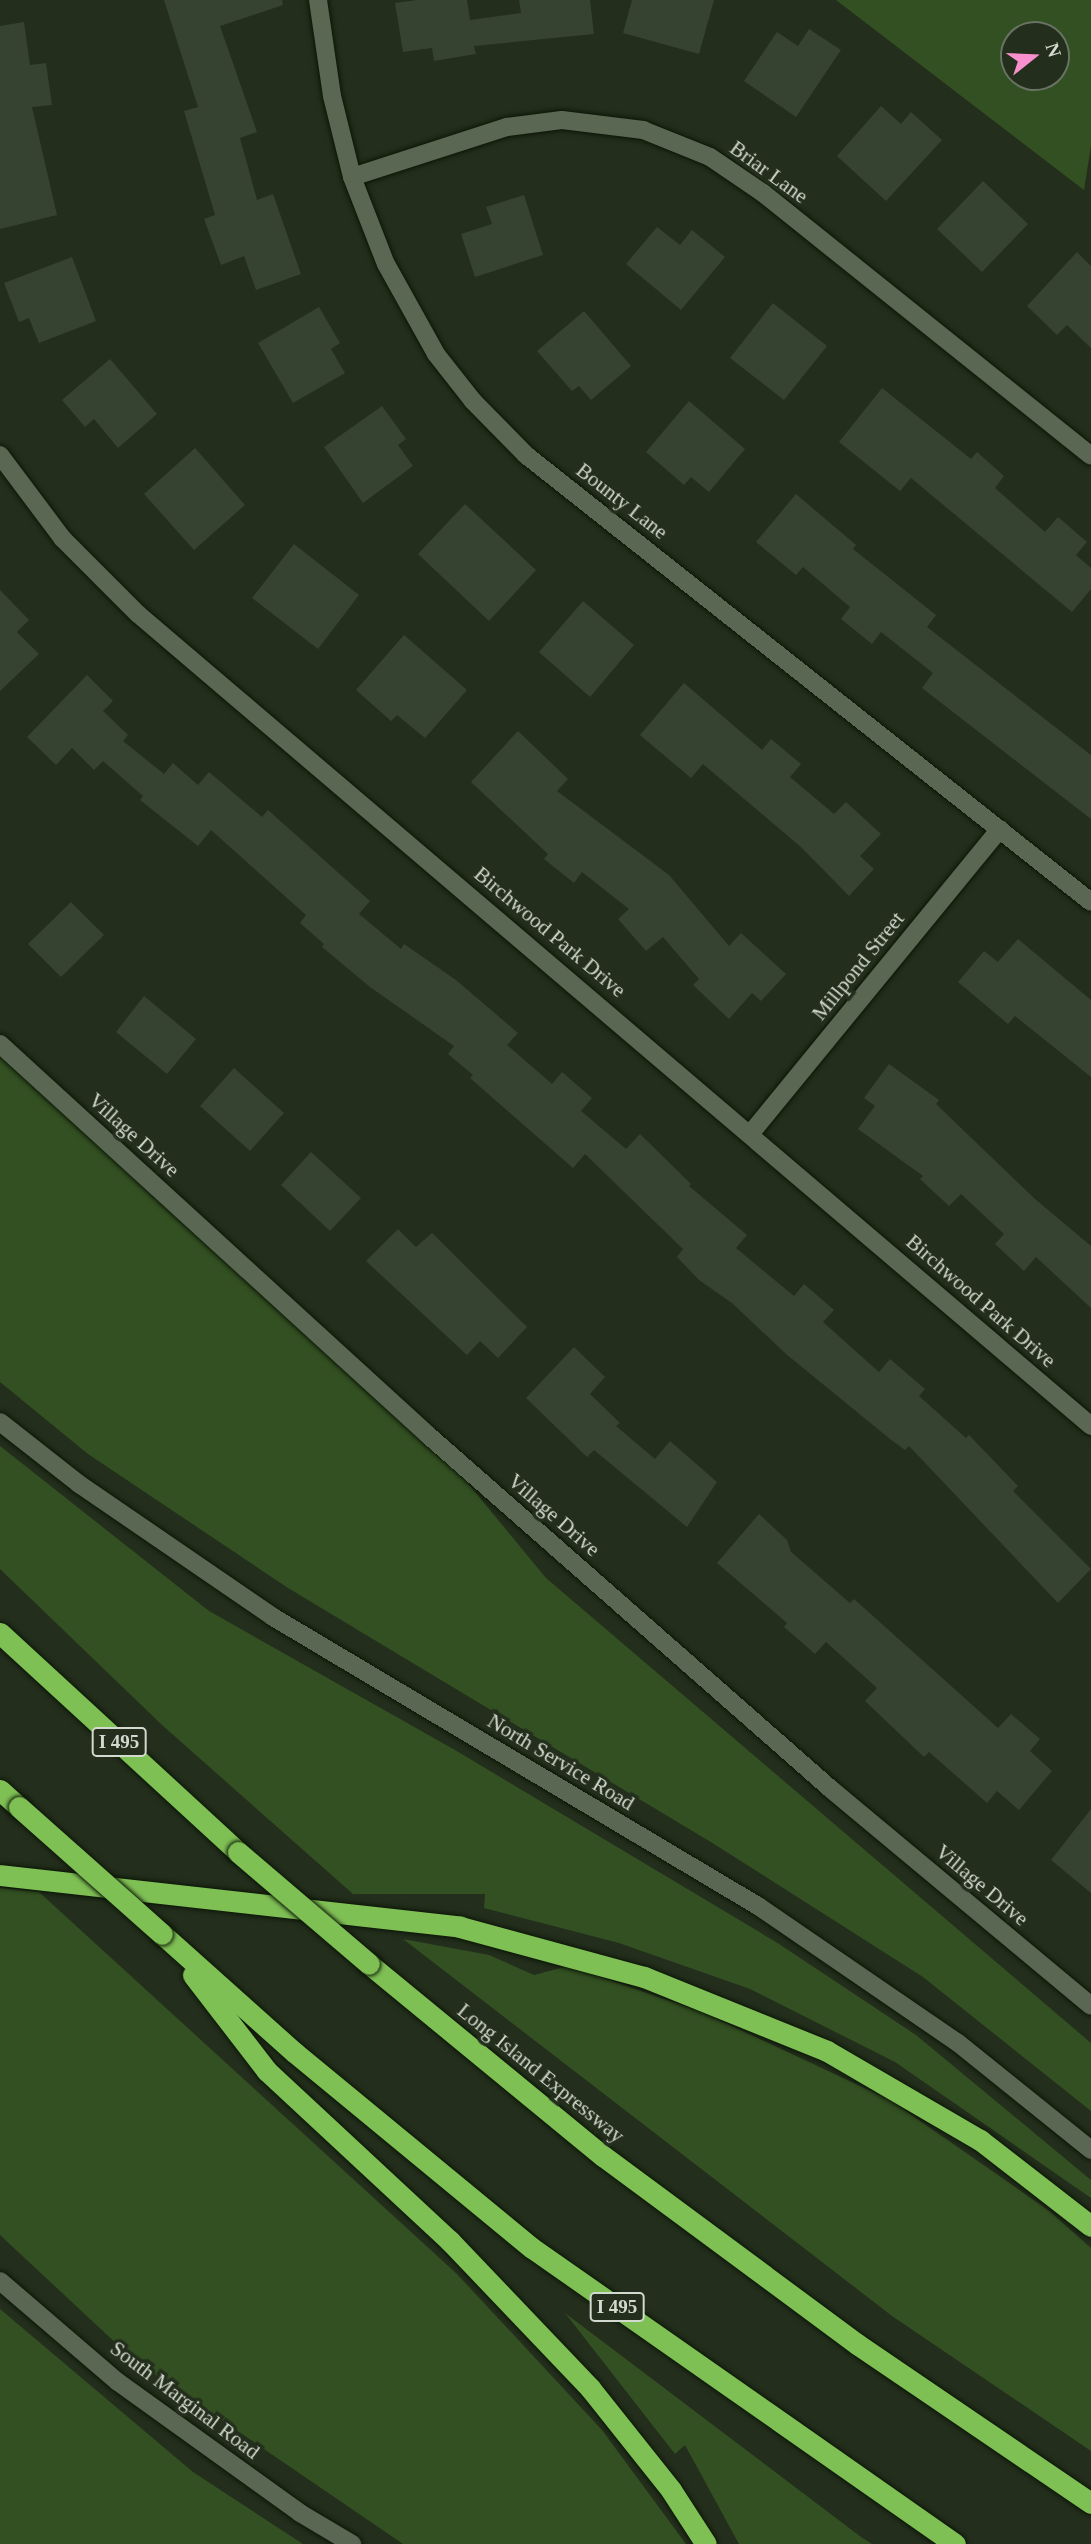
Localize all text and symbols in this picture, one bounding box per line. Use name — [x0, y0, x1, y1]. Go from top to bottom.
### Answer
north arrow — [1000, 21, 1070, 91]
text: N — [1041, 40, 1066, 60]
street label: Briar Lane — [725, 135, 813, 209]
street label: Bounty Lane — [571, 457, 673, 545]
street label: Birchwood Park Drive — [469, 861, 631, 1003]
street label: Millpond Street — [807, 907, 909, 1025]
street label: Village Drive — [83, 1088, 185, 1182]
street label: Birchwood Park Drive — [901, 1229, 1061, 1373]
street label: Village Drive — [503, 1468, 605, 1562]
street label: North Service Road — [483, 1708, 639, 1816]
road number: I 495 — [91, 1726, 147, 1758]
street label: Village Drive — [930, 1839, 1034, 1931]
street label: Long Island Expressway — [452, 1998, 630, 2148]
road number: I 495 — [589, 2292, 645, 2322]
street label: South Marginal Road — [105, 2336, 265, 2464]

